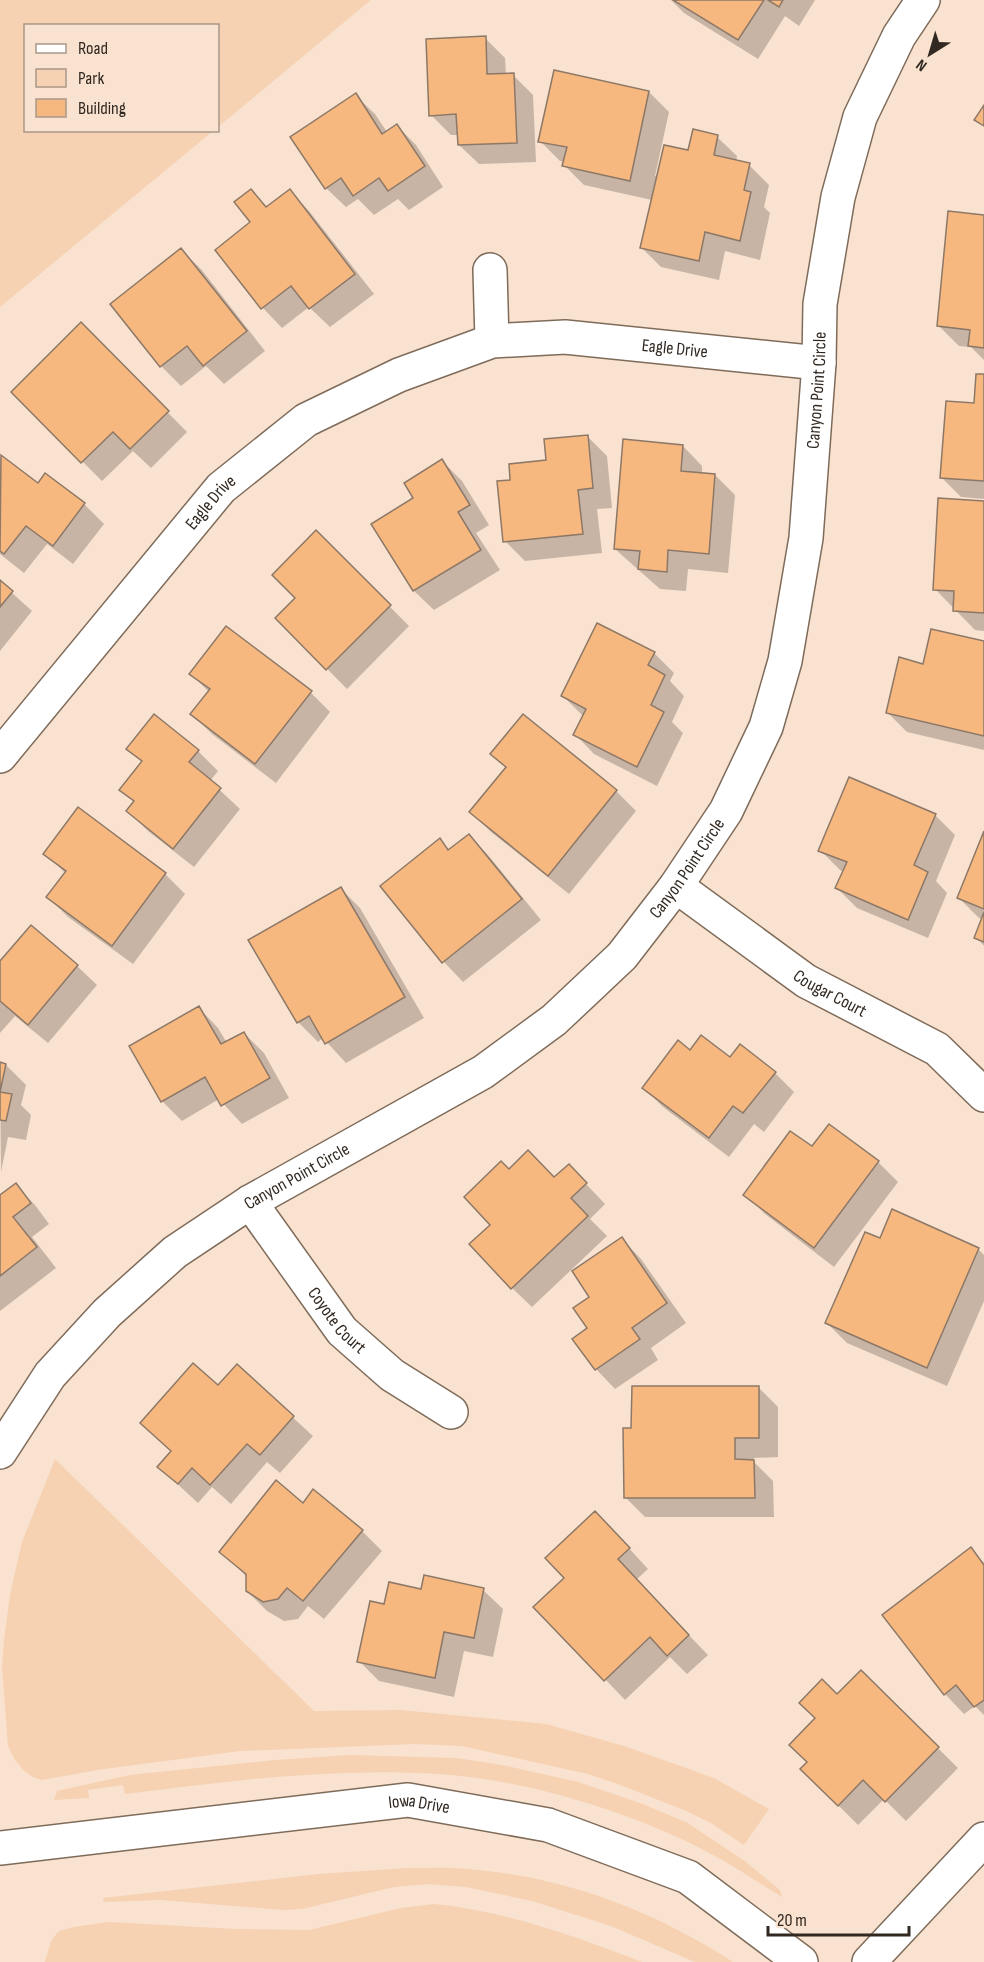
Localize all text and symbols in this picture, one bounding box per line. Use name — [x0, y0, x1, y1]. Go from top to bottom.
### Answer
legend — [24, 24, 219, 132]
north arrow — [900, 24, 960, 84]
text: Road — [78, 38, 108, 59]
text: N — [913, 55, 931, 75]
text: Park — [78, 68, 104, 89]
text: Building — [78, 98, 126, 119]
street label: Canyon Point Circle — [803, 331, 831, 450]
street label: Eagle Drive — [641, 335, 709, 363]
street label: Eagle Drive — [181, 470, 240, 534]
street label: Canyon Point Circle — [645, 814, 729, 923]
street label: Cougar Court — [789, 965, 871, 1022]
street label: Canyon Point Circle — [240, 1139, 353, 1214]
street label: Coyote Court — [303, 1283, 370, 1359]
street label: Iowa Drive — [387, 1790, 451, 1818]
scale bar — [768, 1899, 909, 1937]
text: 20 m — [777, 1910, 807, 1931]

